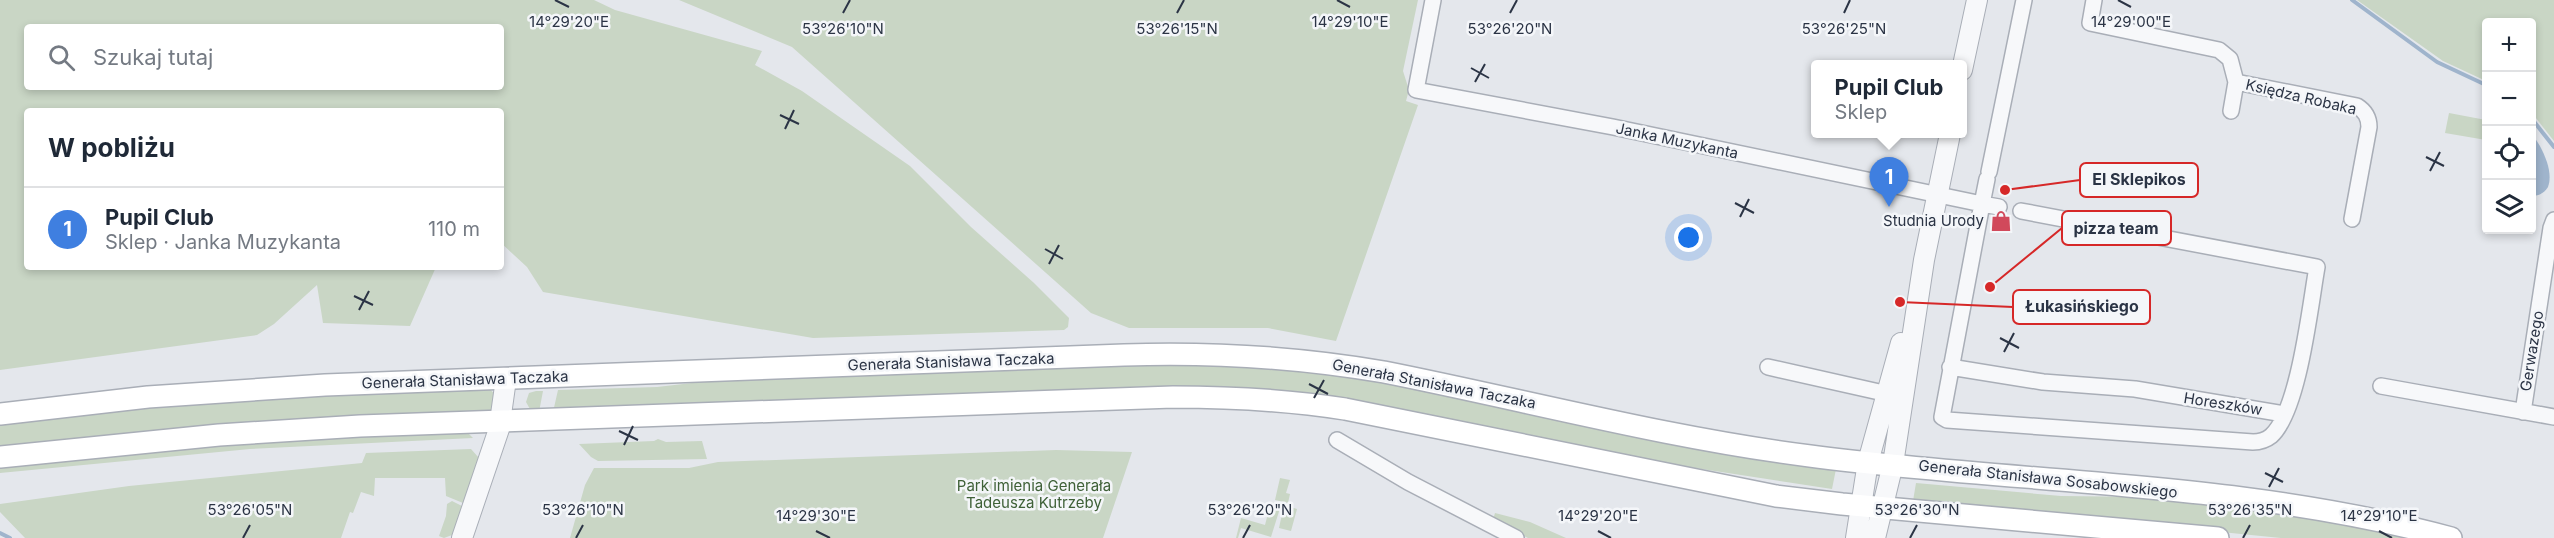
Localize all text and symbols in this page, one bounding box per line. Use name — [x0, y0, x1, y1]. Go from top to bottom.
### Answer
text: 14°29'20"E — [529, 12, 609, 31]
text: 14°29'10"E — [1312, 12, 1388, 31]
text: 14°29'00"E — [2091, 12, 2171, 31]
map controls — [2482, 18, 2536, 234]
button: + — [2482, 18, 2536, 72]
text: 53°26'10"N — [802, 19, 884, 38]
text: 53°26'15"N — [1136, 19, 1218, 38]
text: 53°26'20"N — [1468, 19, 1552, 38]
text: 53°26'25"N — [1802, 19, 1886, 38]
search box — [24, 24, 504, 90]
icon: search — [45, 41, 78, 74]
text: Szukaj tutaj — [93, 44, 213, 70]
popup — [1811, 60, 1967, 138]
button: − — [2482, 72, 2536, 126]
text: Pupil Club — [1835, 74, 1943, 100]
street label: Księdza Robaka — [2244, 75, 2358, 119]
text: Sklep — [1835, 100, 1887, 124]
street label: Janka Muzykanta — [1614, 118, 1740, 163]
button: locate — [2482, 126, 2536, 180]
text: W pobliżu — [48, 132, 175, 163]
pin: 1 — [1870, 158, 1908, 207]
callout: El Sklepikos — [2080, 163, 2198, 197]
text: El Sklepikos — [2092, 169, 2186, 189]
button: layers — [2482, 180, 2536, 234]
text: Pupil Club — [105, 204, 214, 230]
shop icon: Studnia Urody — [1989, 209, 2013, 233]
place label: Studnia Urody — [1883, 211, 1985, 230]
callout: pizza team — [2062, 211, 2171, 245]
text: 1 — [63, 217, 72, 241]
text: 110 m — [428, 217, 480, 241]
text: pizza team — [2073, 218, 2159, 238]
your location — [1674, 223, 1703, 252]
text: Sklep · Janka Muzykanta — [105, 230, 341, 254]
callout: Łukasińskiego — [2013, 290, 2150, 324]
text: Łukasińskiego — [2025, 296, 2139, 316]
street label: Gerwazego — [2516, 309, 2547, 393]
street label: Generała Stanisława Taczaka — [847, 348, 1055, 375]
street label: Generała Stanisława Taczaka — [1331, 354, 1538, 413]
street label: Generała Stanisława Taczaka — [361, 366, 569, 393]
street label: Horeszków — [2182, 388, 2264, 419]
street label: Generała Stanisława Sosabowskiego — [1918, 455, 2178, 502]
park label: Park imienia Generała Tadeusza Kutrzeby — [957, 476, 1111, 512]
text: 53°26'05"N — [208, 500, 292, 519]
text: 53°26'10"N — [542, 500, 624, 519]
text: 53°26'20"N — [1208, 500, 1292, 519]
text: 53°26'30"N — [1875, 500, 1959, 519]
text: 53°26'35"N — [2208, 500, 2292, 519]
text: 14°29'30"E — [776, 506, 856, 525]
text: 14°29'20"E — [1558, 506, 1638, 525]
text: 14°29'10"E — [2341, 506, 2417, 525]

